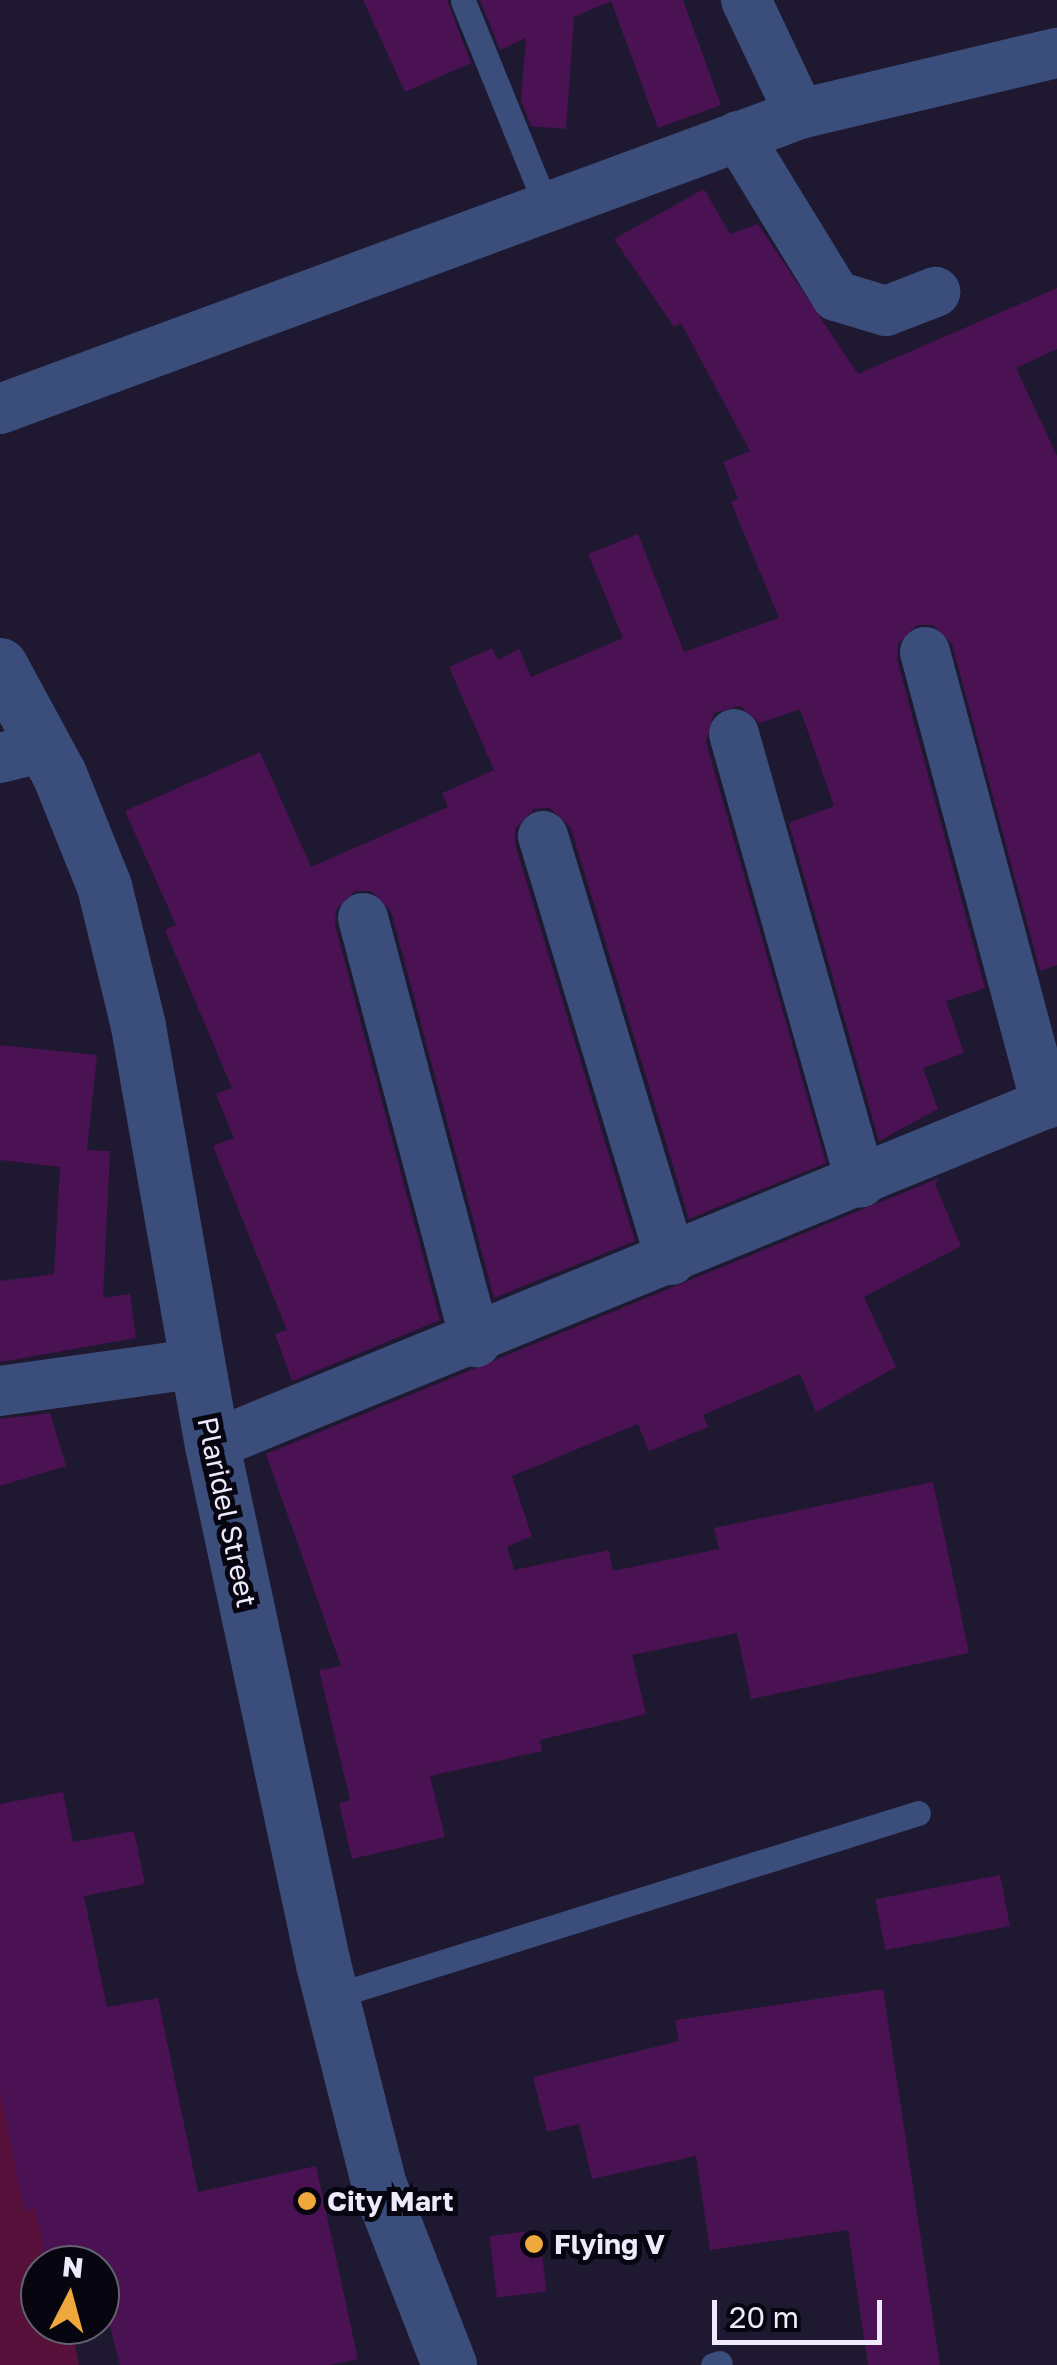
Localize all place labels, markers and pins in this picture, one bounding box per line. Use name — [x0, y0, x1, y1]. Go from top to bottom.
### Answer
place label: City Mart — [327, 2184, 454, 2218]
marker: City Mart — [296, 2190, 318, 2212]
place label: Flying V — [554, 2227, 665, 2261]
marker: Flying V — [523, 2233, 545, 2255]

